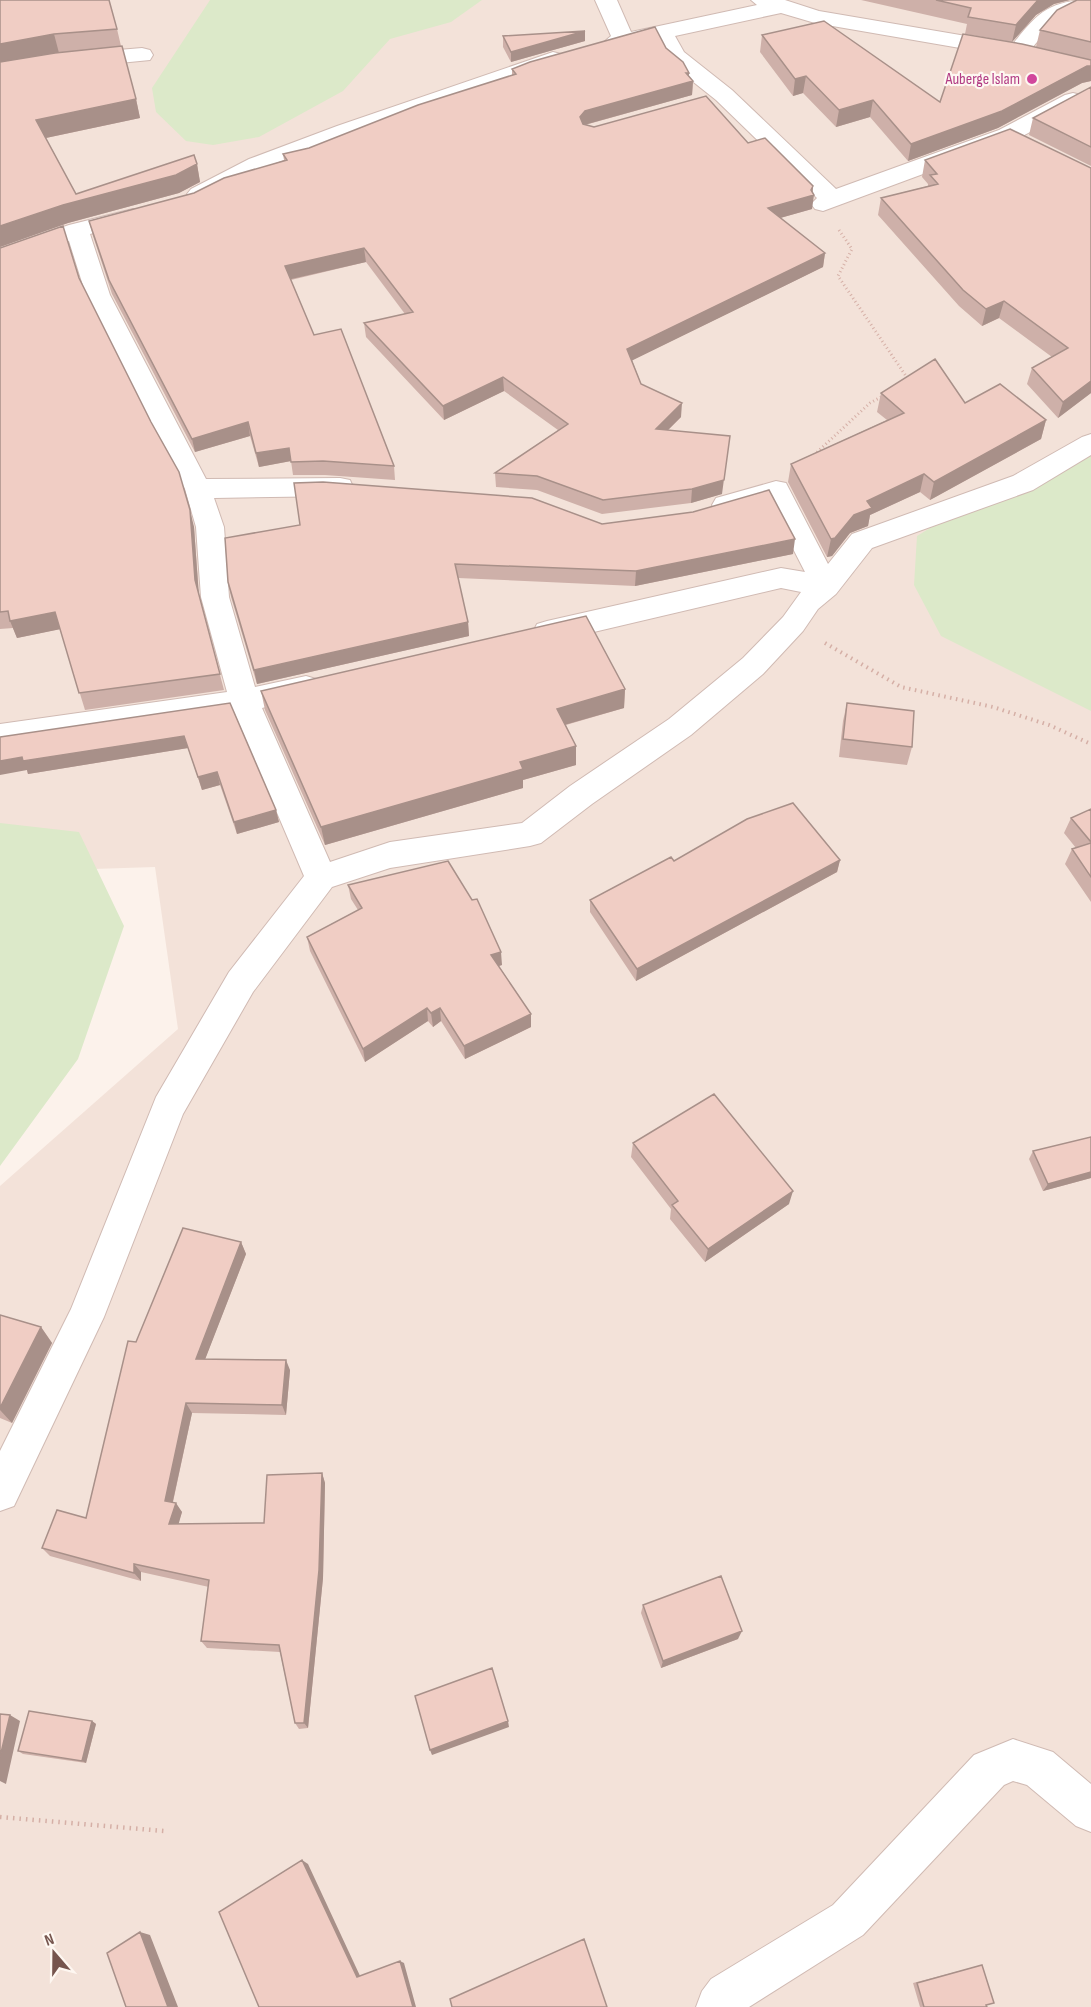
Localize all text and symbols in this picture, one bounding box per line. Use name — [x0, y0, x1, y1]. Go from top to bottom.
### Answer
place label: Auberge Islam — [945, 70, 1020, 89]
marker: Auberge Islam — [1025, 72, 1039, 86]
north arrow — [24, 1923, 84, 1983]
text: N — [42, 1930, 57, 1951]

